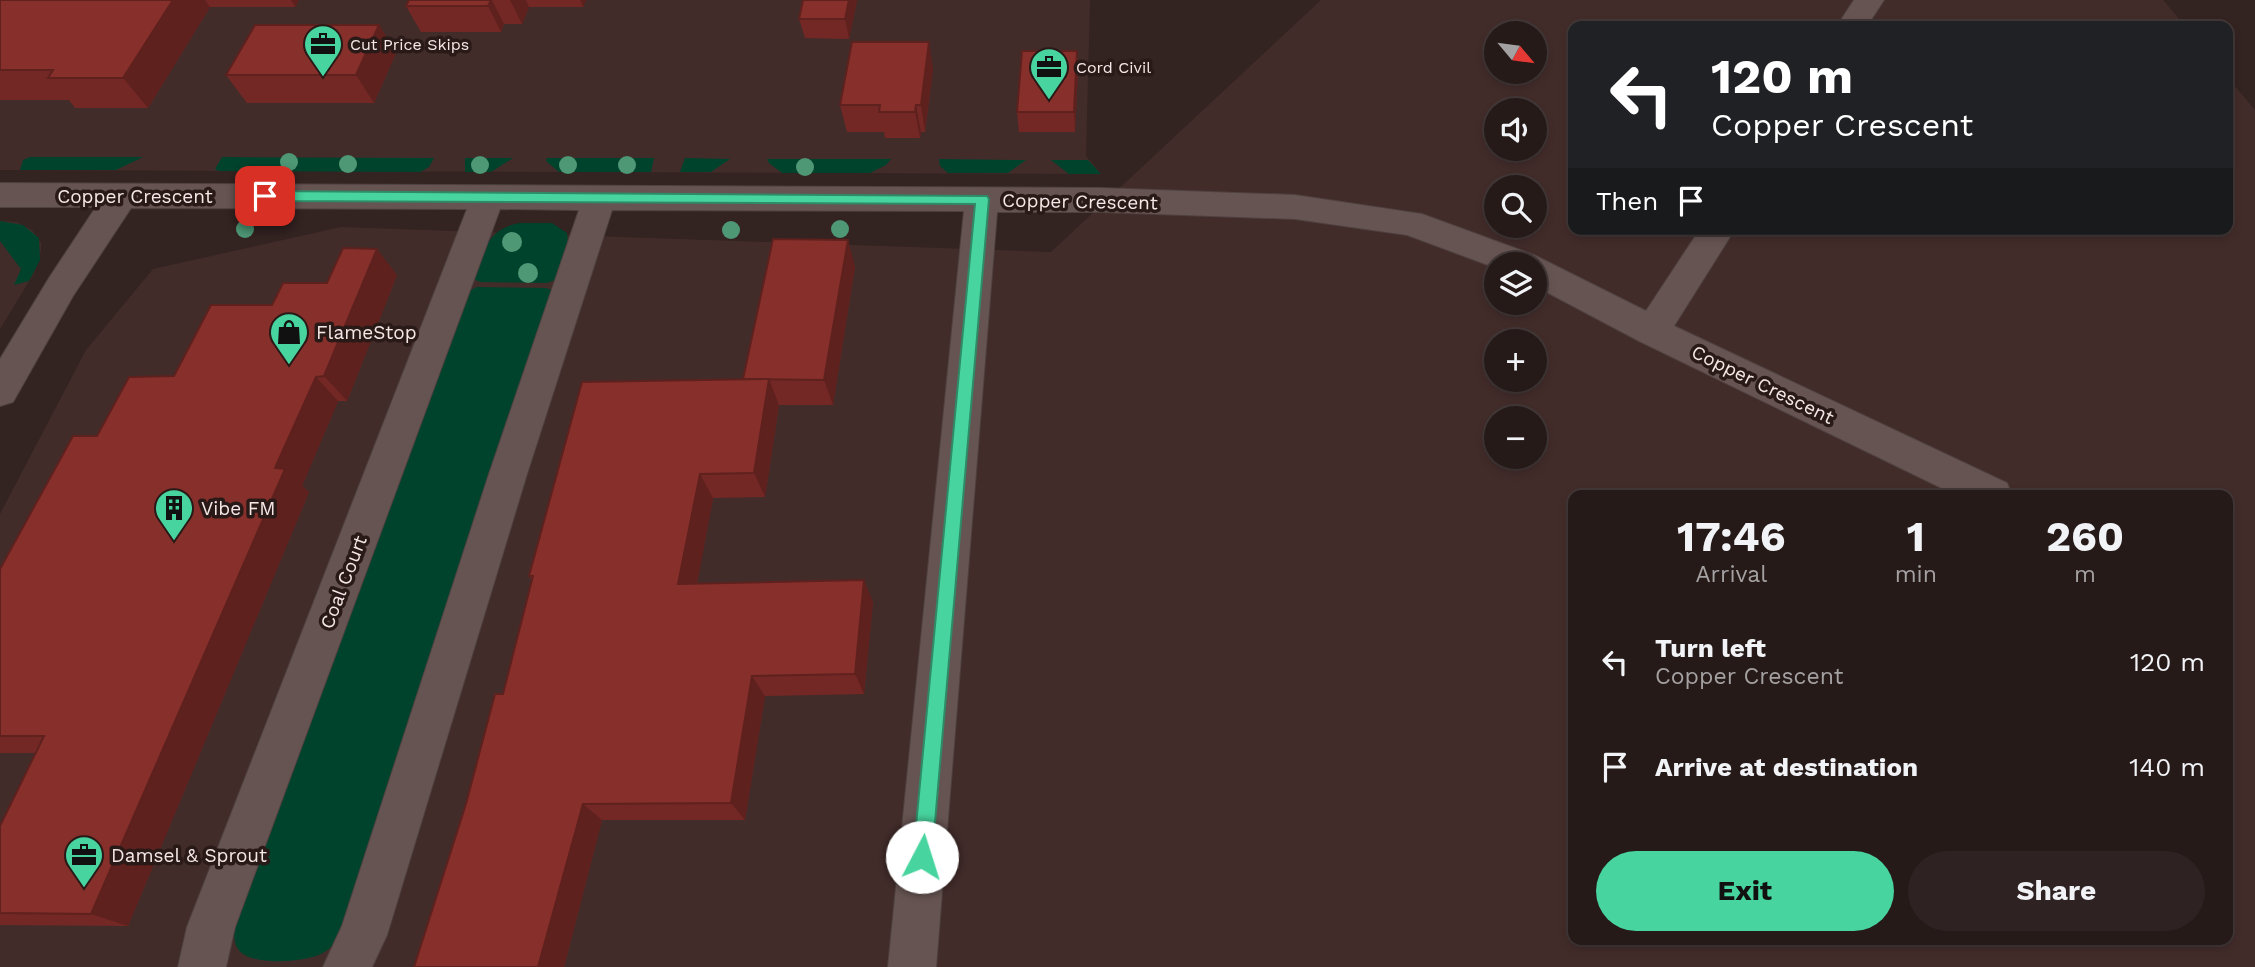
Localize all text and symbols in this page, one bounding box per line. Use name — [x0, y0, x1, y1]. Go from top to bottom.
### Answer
north arrow — [1484, 21, 1547, 84]
map controls — [1484, 21, 1547, 469]
office icon: Cut Price Skips — [302, 23, 344, 78]
place label: Cut Price Skips — [350, 35, 469, 54]
office icon: Cord Civil — [1028, 46, 1070, 101]
text: 120 m — [1711, 47, 1853, 105]
icon: left — [1596, 49, 1687, 140]
place label: Cord Civil — [1076, 58, 1151, 77]
button: sound — [1484, 98, 1547, 161]
text: Copper Crescent — [1711, 106, 1973, 144]
pin — [235, 166, 295, 226]
button: search — [1484, 175, 1547, 238]
icon: arrive — [246, 177, 284, 215]
icon: arrive — [1672, 182, 1710, 220]
street label: Copper Crescent — [57, 185, 213, 208]
text: Then — [1596, 186, 1658, 216]
street label: Copper Crescent — [1002, 189, 1158, 214]
button: layers — [1484, 252, 1547, 315]
shop icon: FlameStop — [268, 311, 310, 366]
place label: FlameStop — [316, 321, 417, 344]
button: + — [1484, 329, 1547, 392]
street label: Copper Crescent — [1688, 340, 1838, 429]
button: − — [1484, 406, 1547, 469]
building icon: Vibe FM — [153, 487, 195, 542]
place label: Vibe FM — [201, 497, 276, 520]
text: 17:46 — [1677, 512, 1786, 561]
text: 1 — [1907, 512, 1925, 561]
text: 260 — [2046, 512, 2124, 561]
street label: Coal Court — [315, 532, 372, 632]
text: Arrival — [1695, 561, 1767, 588]
text: min — [1895, 561, 1937, 588]
text: m — [2074, 561, 2096, 588]
text: Turn left — [1655, 633, 1766, 663]
icon: left — [1596, 643, 1634, 681]
text: 120 m — [2130, 647, 2205, 677]
text: Copper Crescent — [1655, 663, 1843, 690]
icon: arrive — [1596, 748, 1634, 786]
text: Arrive at destination — [1655, 752, 1918, 782]
text: 140 m — [2129, 752, 2205, 782]
position arrow — [885, 820, 959, 894]
office icon: Damsel & Sprout — [63, 834, 105, 889]
place label: Damsel & Sprout — [111, 844, 267, 867]
button: Exit — [1596, 851, 1894, 931]
button: Share — [1908, 851, 2205, 931]

